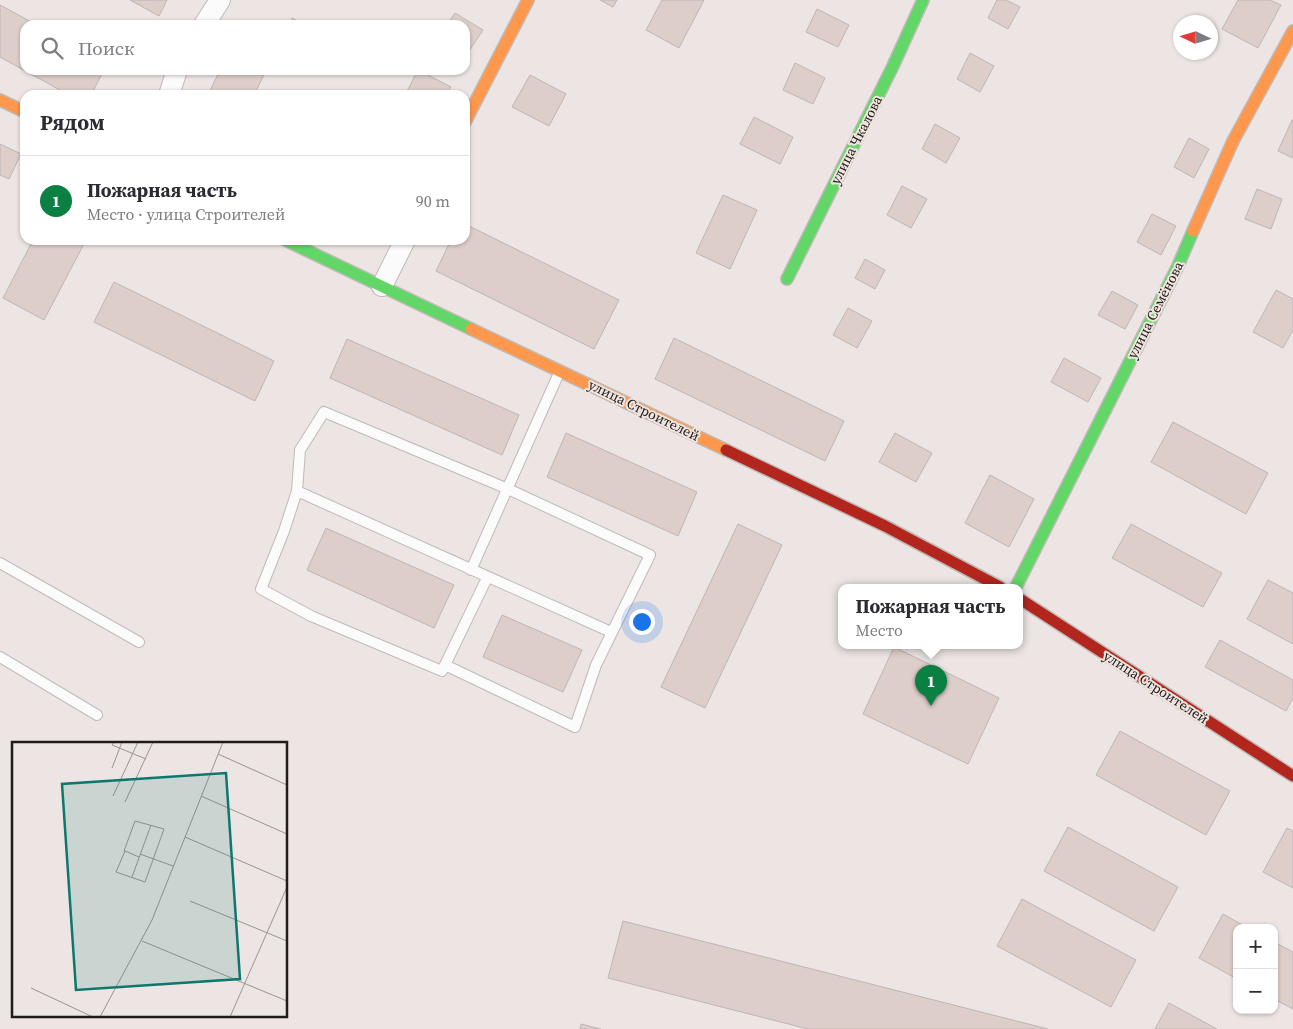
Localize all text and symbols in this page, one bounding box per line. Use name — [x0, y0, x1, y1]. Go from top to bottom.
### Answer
north arrow — [1173, 15, 1218, 60]
search box — [20, 20, 470, 75]
icon: search — [38, 34, 66, 62]
text: Поиск — [78, 35, 135, 61]
street label: улица Чкалова — [825, 91, 887, 188]
text: Рядом — [40, 108, 105, 137]
text: Пожарная часть — [87, 177, 237, 203]
text: 1 — [52, 190, 60, 212]
text: 90 m — [416, 190, 450, 212]
text: Место · улица Строителей — [87, 203, 285, 225]
street label: улица Семёнова — [1122, 257, 1189, 362]
street label: улица Строителей — [585, 374, 703, 446]
popup — [838, 584, 1023, 649]
text: Пожарная часть — [856, 593, 1005, 619]
your location — [629, 609, 655, 635]
text: Место — [856, 619, 903, 641]
street label: улица Строителей — [1100, 646, 1212, 728]
pin: 1 — [915, 665, 947, 706]
inset map — [12, 742, 288, 1016]
map controls — [1233, 924, 1278, 1014]
button: + — [1233, 924, 1278, 969]
button: − — [1233, 969, 1278, 1014]

